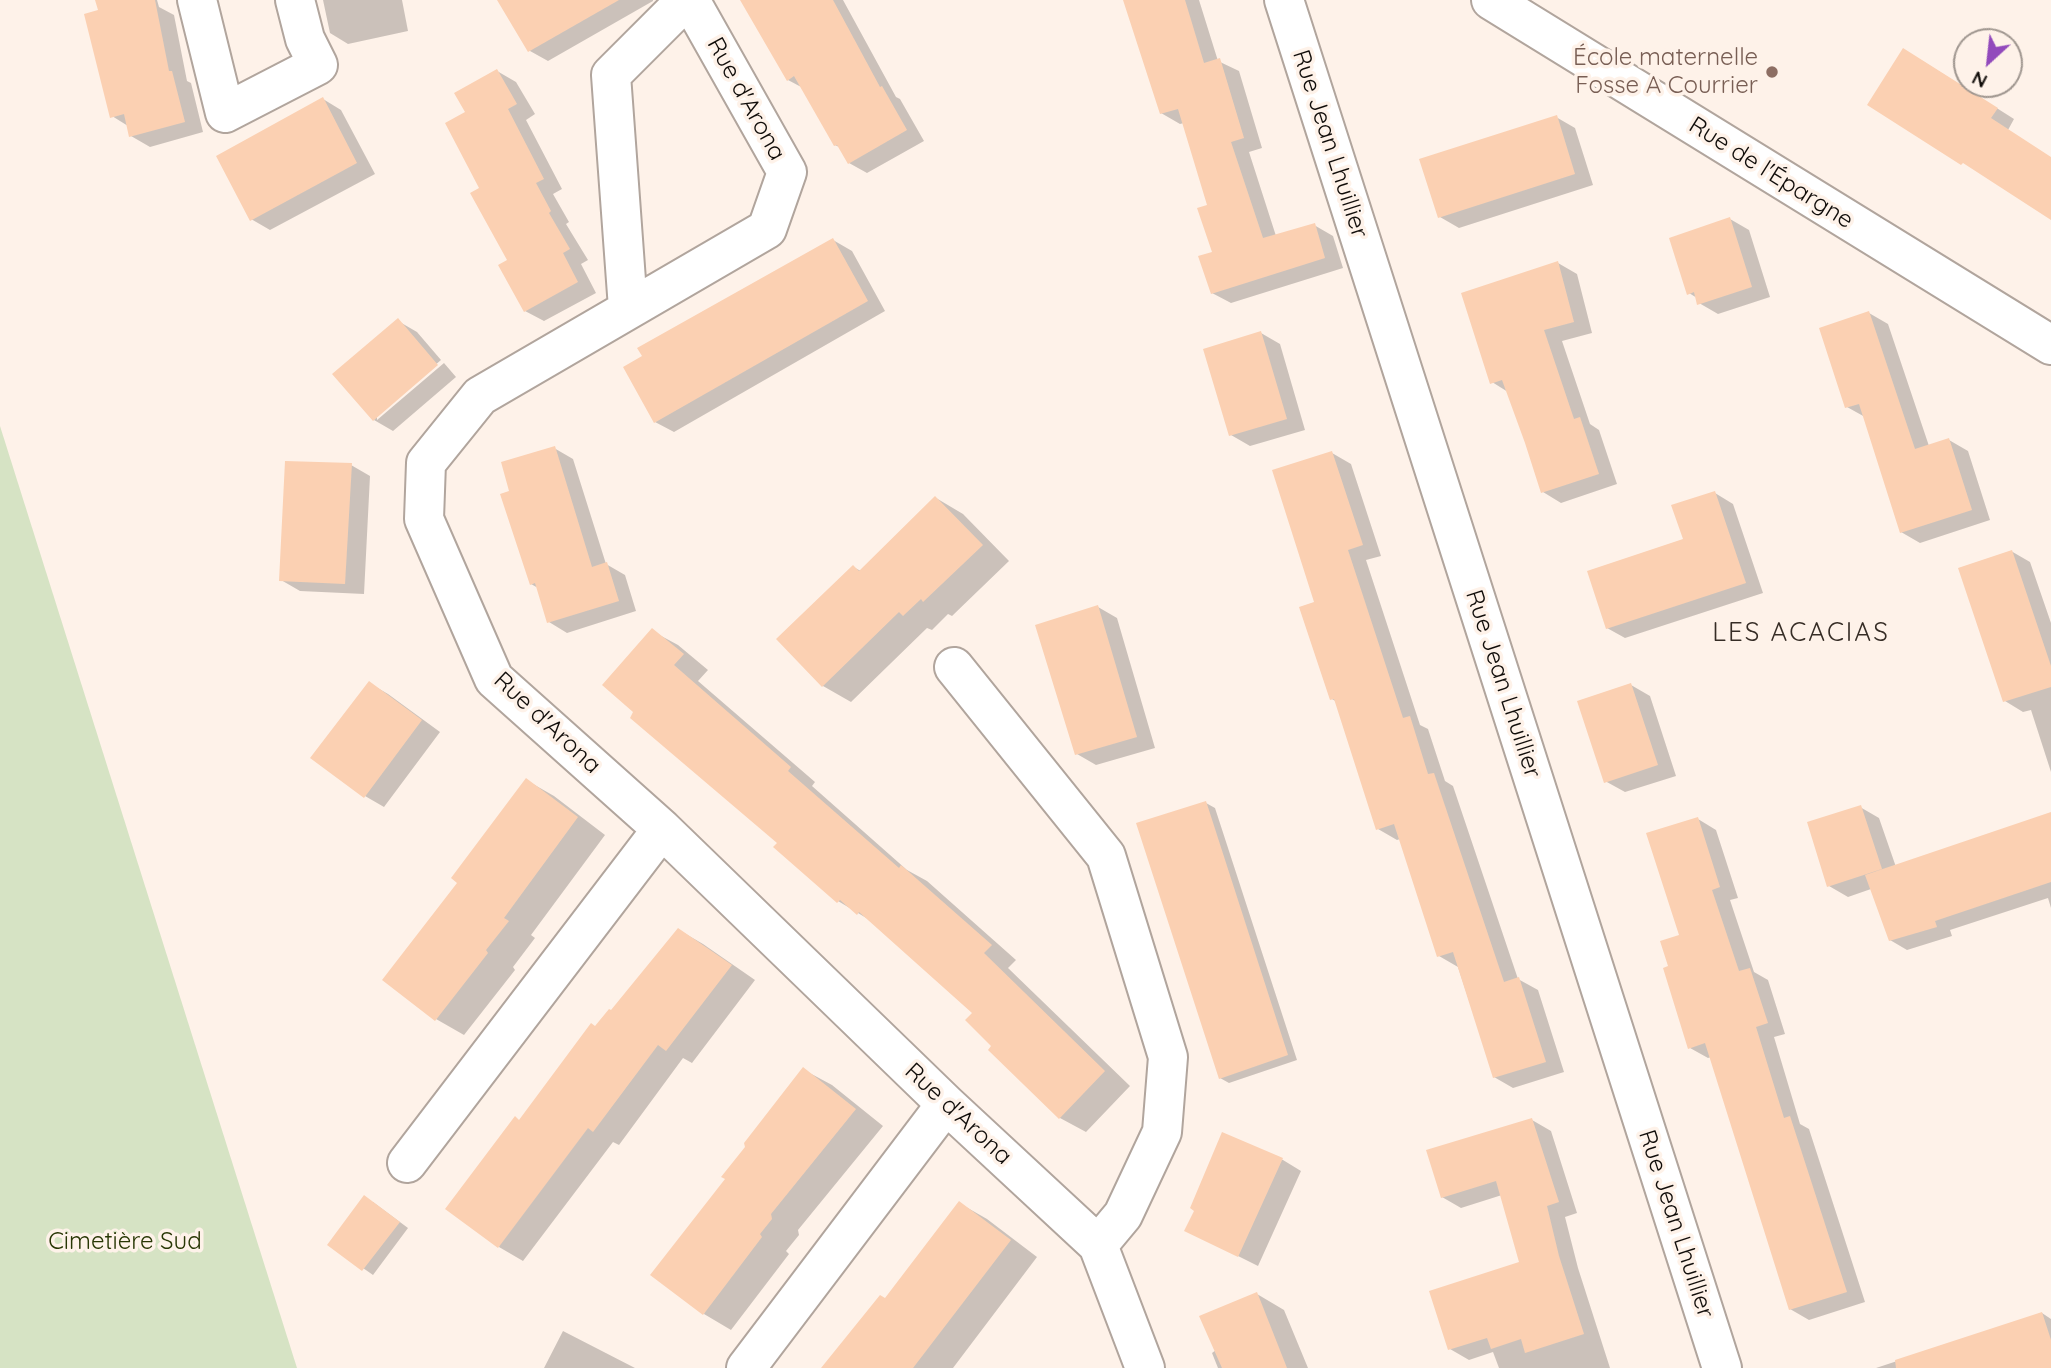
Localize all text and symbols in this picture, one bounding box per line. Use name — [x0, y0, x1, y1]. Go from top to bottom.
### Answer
north arrow — [1953, 28, 2023, 98]
street label: Rue d'Arona — [700, 33, 792, 165]
place label: École maternelle Fosse A Courrier — [1573, 44, 1758, 100]
street label: Rue Jean Lhuillier — [1286, 46, 1374, 242]
marker: École maternelle Fosse A Courrier — [1764, 64, 1780, 80]
text: N — [1968, 66, 1991, 94]
street label: Rue de l'Épargne — [1683, 111, 1859, 235]
street label: Rue Jean Lhuillier — [1459, 586, 1547, 782]
district label: LES ACACIAS — [1714, 617, 1888, 649]
street label: Rue d'Arona — [487, 666, 607, 780]
street label: Rue d'Arona — [898, 1057, 1018, 1171]
street label: Rue Jean Lhuillier — [1632, 1126, 1720, 1322]
park label: Cimetière Sud — [48, 1228, 202, 1256]

